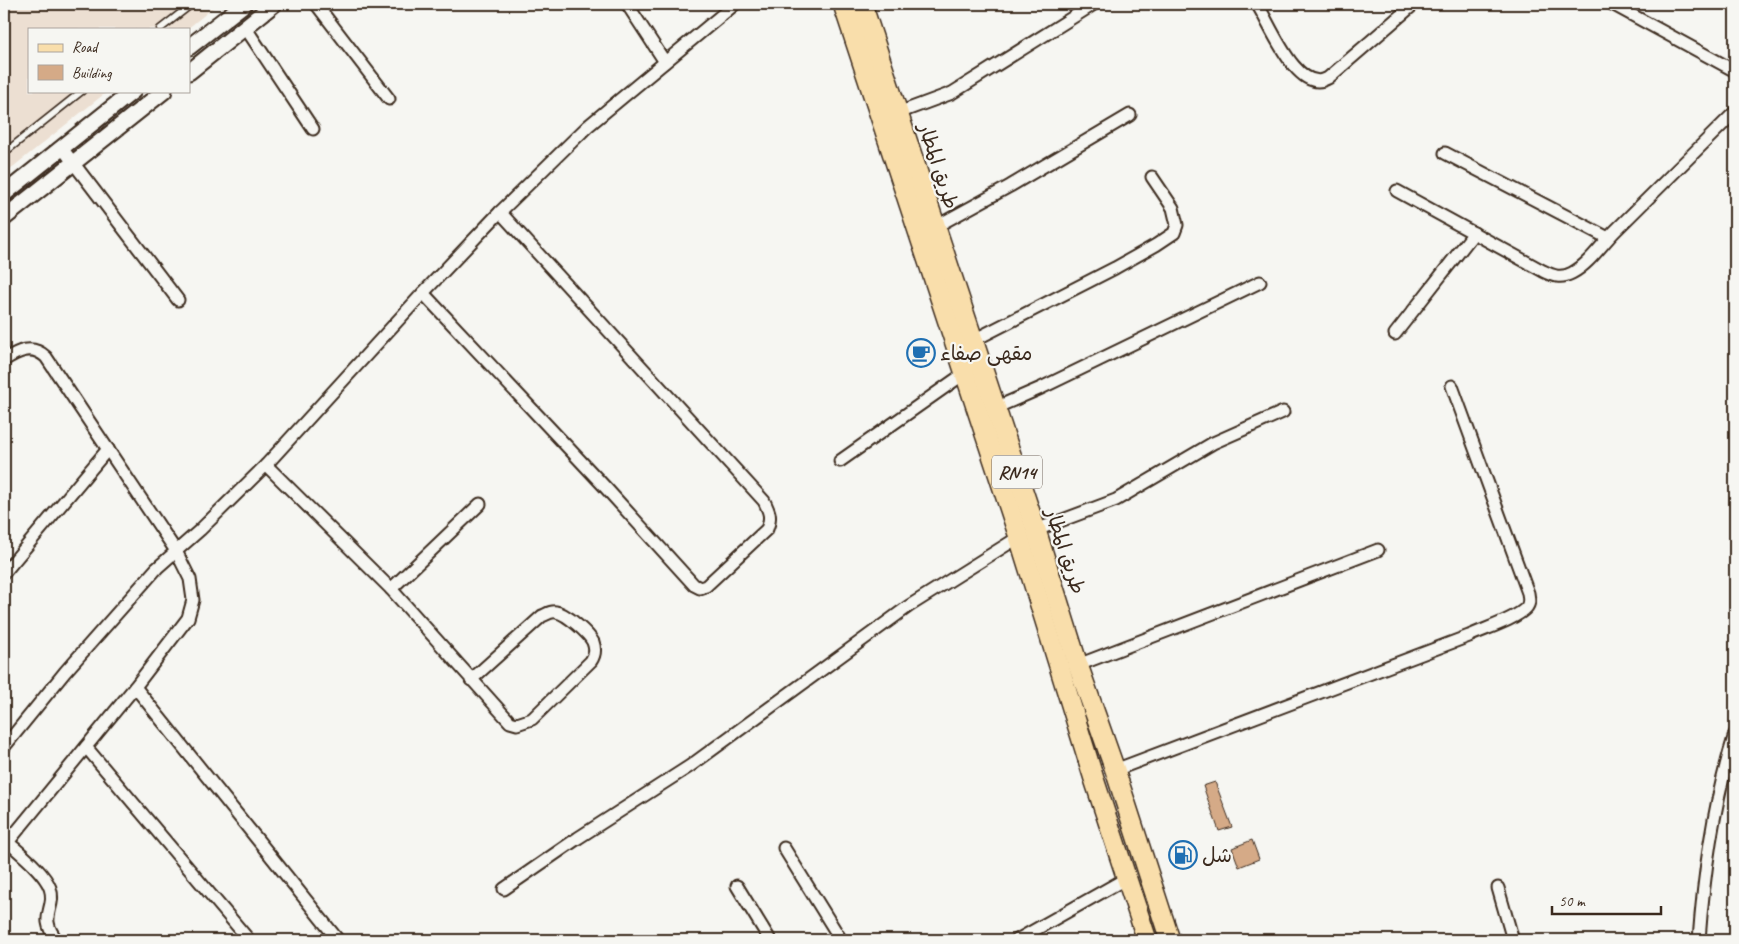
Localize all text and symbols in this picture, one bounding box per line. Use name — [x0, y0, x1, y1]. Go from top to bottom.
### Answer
legend — [28, 28, 190, 92]
text: Road — [72, 38, 99, 57]
text: Building — [72, 64, 112, 83]
street label: طريق المطار — [912, 118, 964, 212]
cafe icon: مقهى صفاء — [906, 338, 936, 368]
place label: مقهى صفاء — [940, 341, 1033, 366]
road number: RN14 — [992, 456, 1042, 488]
street label: طريق المطار — [1039, 503, 1091, 597]
fuel station icon: شل — [1168, 840, 1198, 870]
place label: شل — [1202, 843, 1232, 868]
scale bar — [1552, 884, 1660, 916]
text: 50 m — [1559, 892, 1586, 911]

